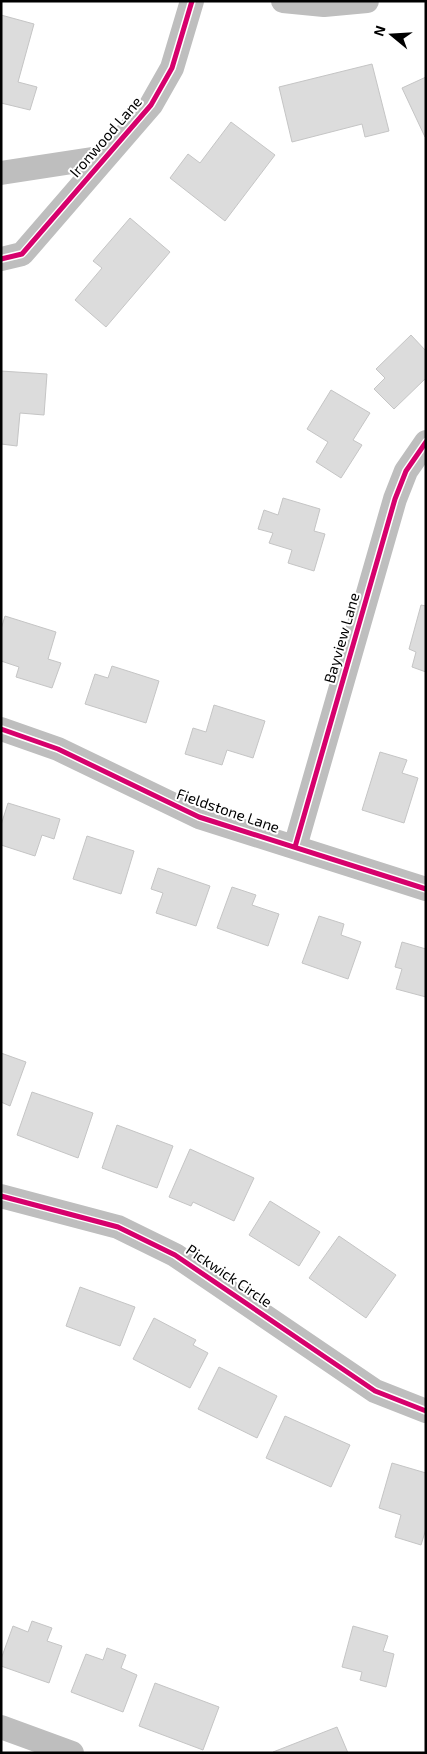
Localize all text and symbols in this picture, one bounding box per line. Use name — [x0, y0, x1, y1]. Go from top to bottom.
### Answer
north arrow — [367, 10, 417, 60]
text: N — [370, 23, 389, 38]
street label: Ironwood Lane — [65, 92, 145, 180]
street label: Bayview Lane — [320, 590, 363, 685]
street label: Fieldstone Lane — [175, 784, 282, 836]
street label: Pickwick Circle — [183, 1240, 276, 1311]

